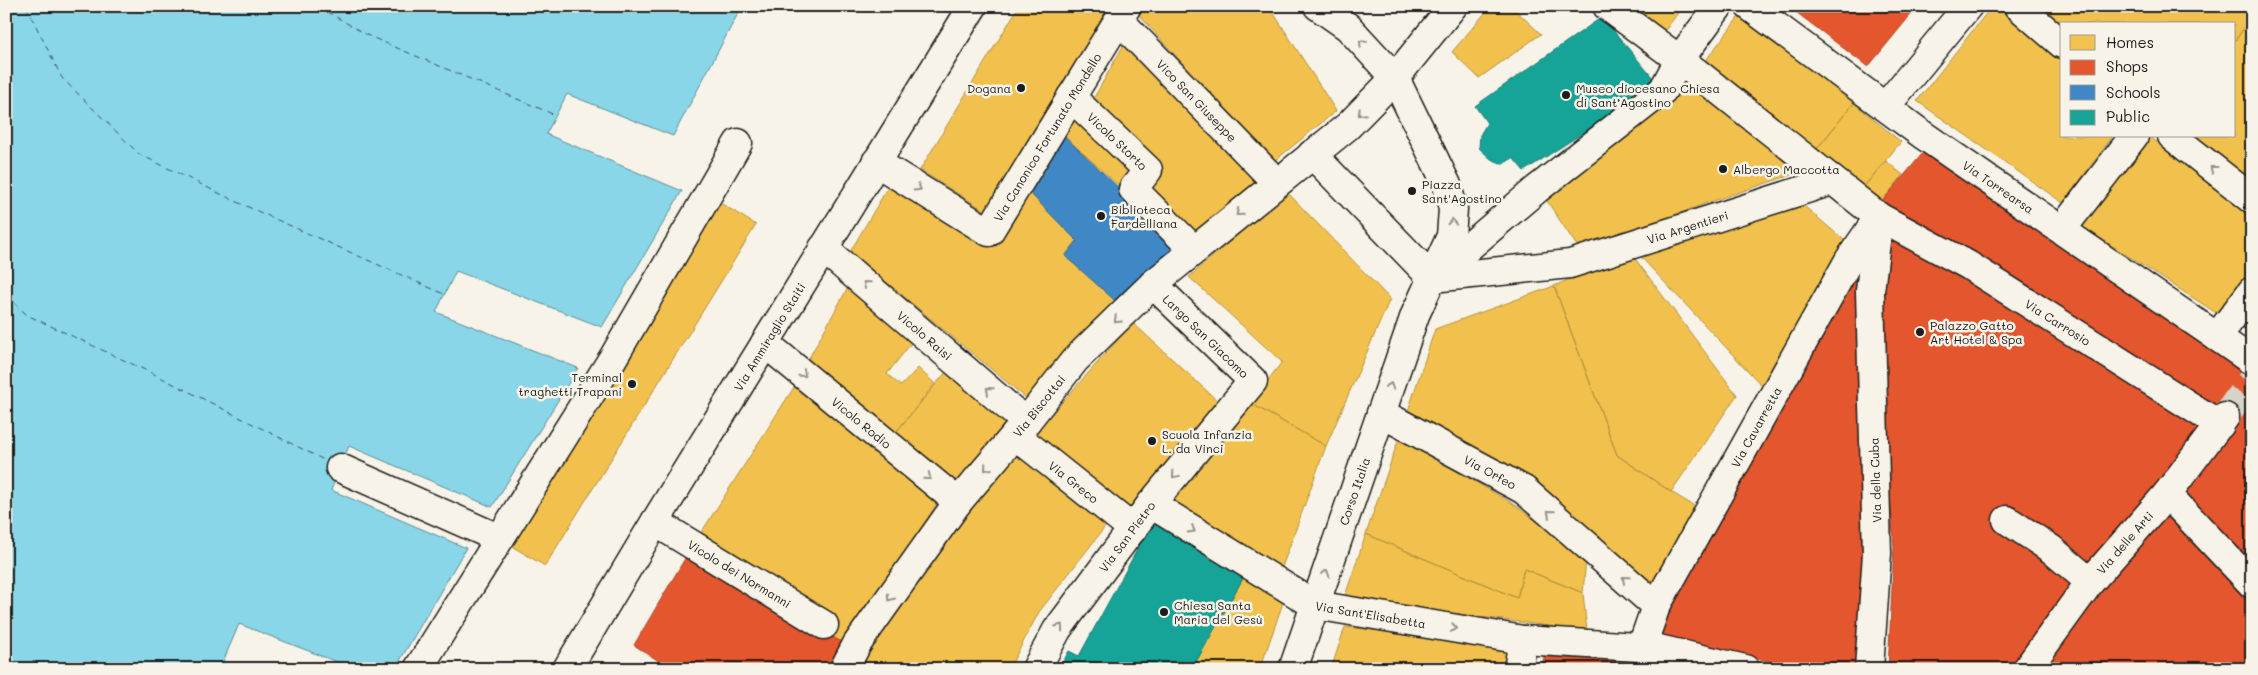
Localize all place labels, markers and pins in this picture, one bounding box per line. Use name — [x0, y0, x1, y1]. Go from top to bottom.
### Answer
place label: Dogana — [967, 80, 1011, 96]
place label: Museo diocesano Chiesa di Sant'Agostino — [1576, 80, 1720, 110]
marker: Dogana — [1015, 82, 1027, 94]
marker: Museo diocesano Chiesa di Sant'Agostino — [1560, 89, 1572, 101]
place label: Albergo Maccotta — [1733, 161, 1840, 177]
marker: Albergo Maccotta — [1717, 163, 1729, 175]
place label: Piazza Sant'Agostino — [1422, 176, 1502, 206]
marker: Piazza Sant'Agostino — [1406, 185, 1418, 197]
place label: Biblioteca Fardelliana — [1111, 201, 1178, 231]
marker: Biblioteca Fardelliana — [1095, 210, 1107, 222]
place label: Palazzo Gatto Art Hotel & Spa — [1930, 317, 2023, 347]
marker: Palazzo Gatto Art Hotel & Spa — [1914, 326, 1926, 338]
place label: Terminal traghetti Trapani — [519, 369, 622, 399]
marker: Terminal traghetti Trapani — [626, 378, 638, 390]
place label: Scuola Infanzia L. da Vinci — [1162, 426, 1252, 456]
marker: Scuola Infanzia L. da Vinci — [1146, 435, 1158, 447]
place label: Chiesa Santa Maria del Gesù — [1174, 597, 1263, 627]
marker: Chiesa Santa Maria del Gesù — [1158, 606, 1170, 618]

